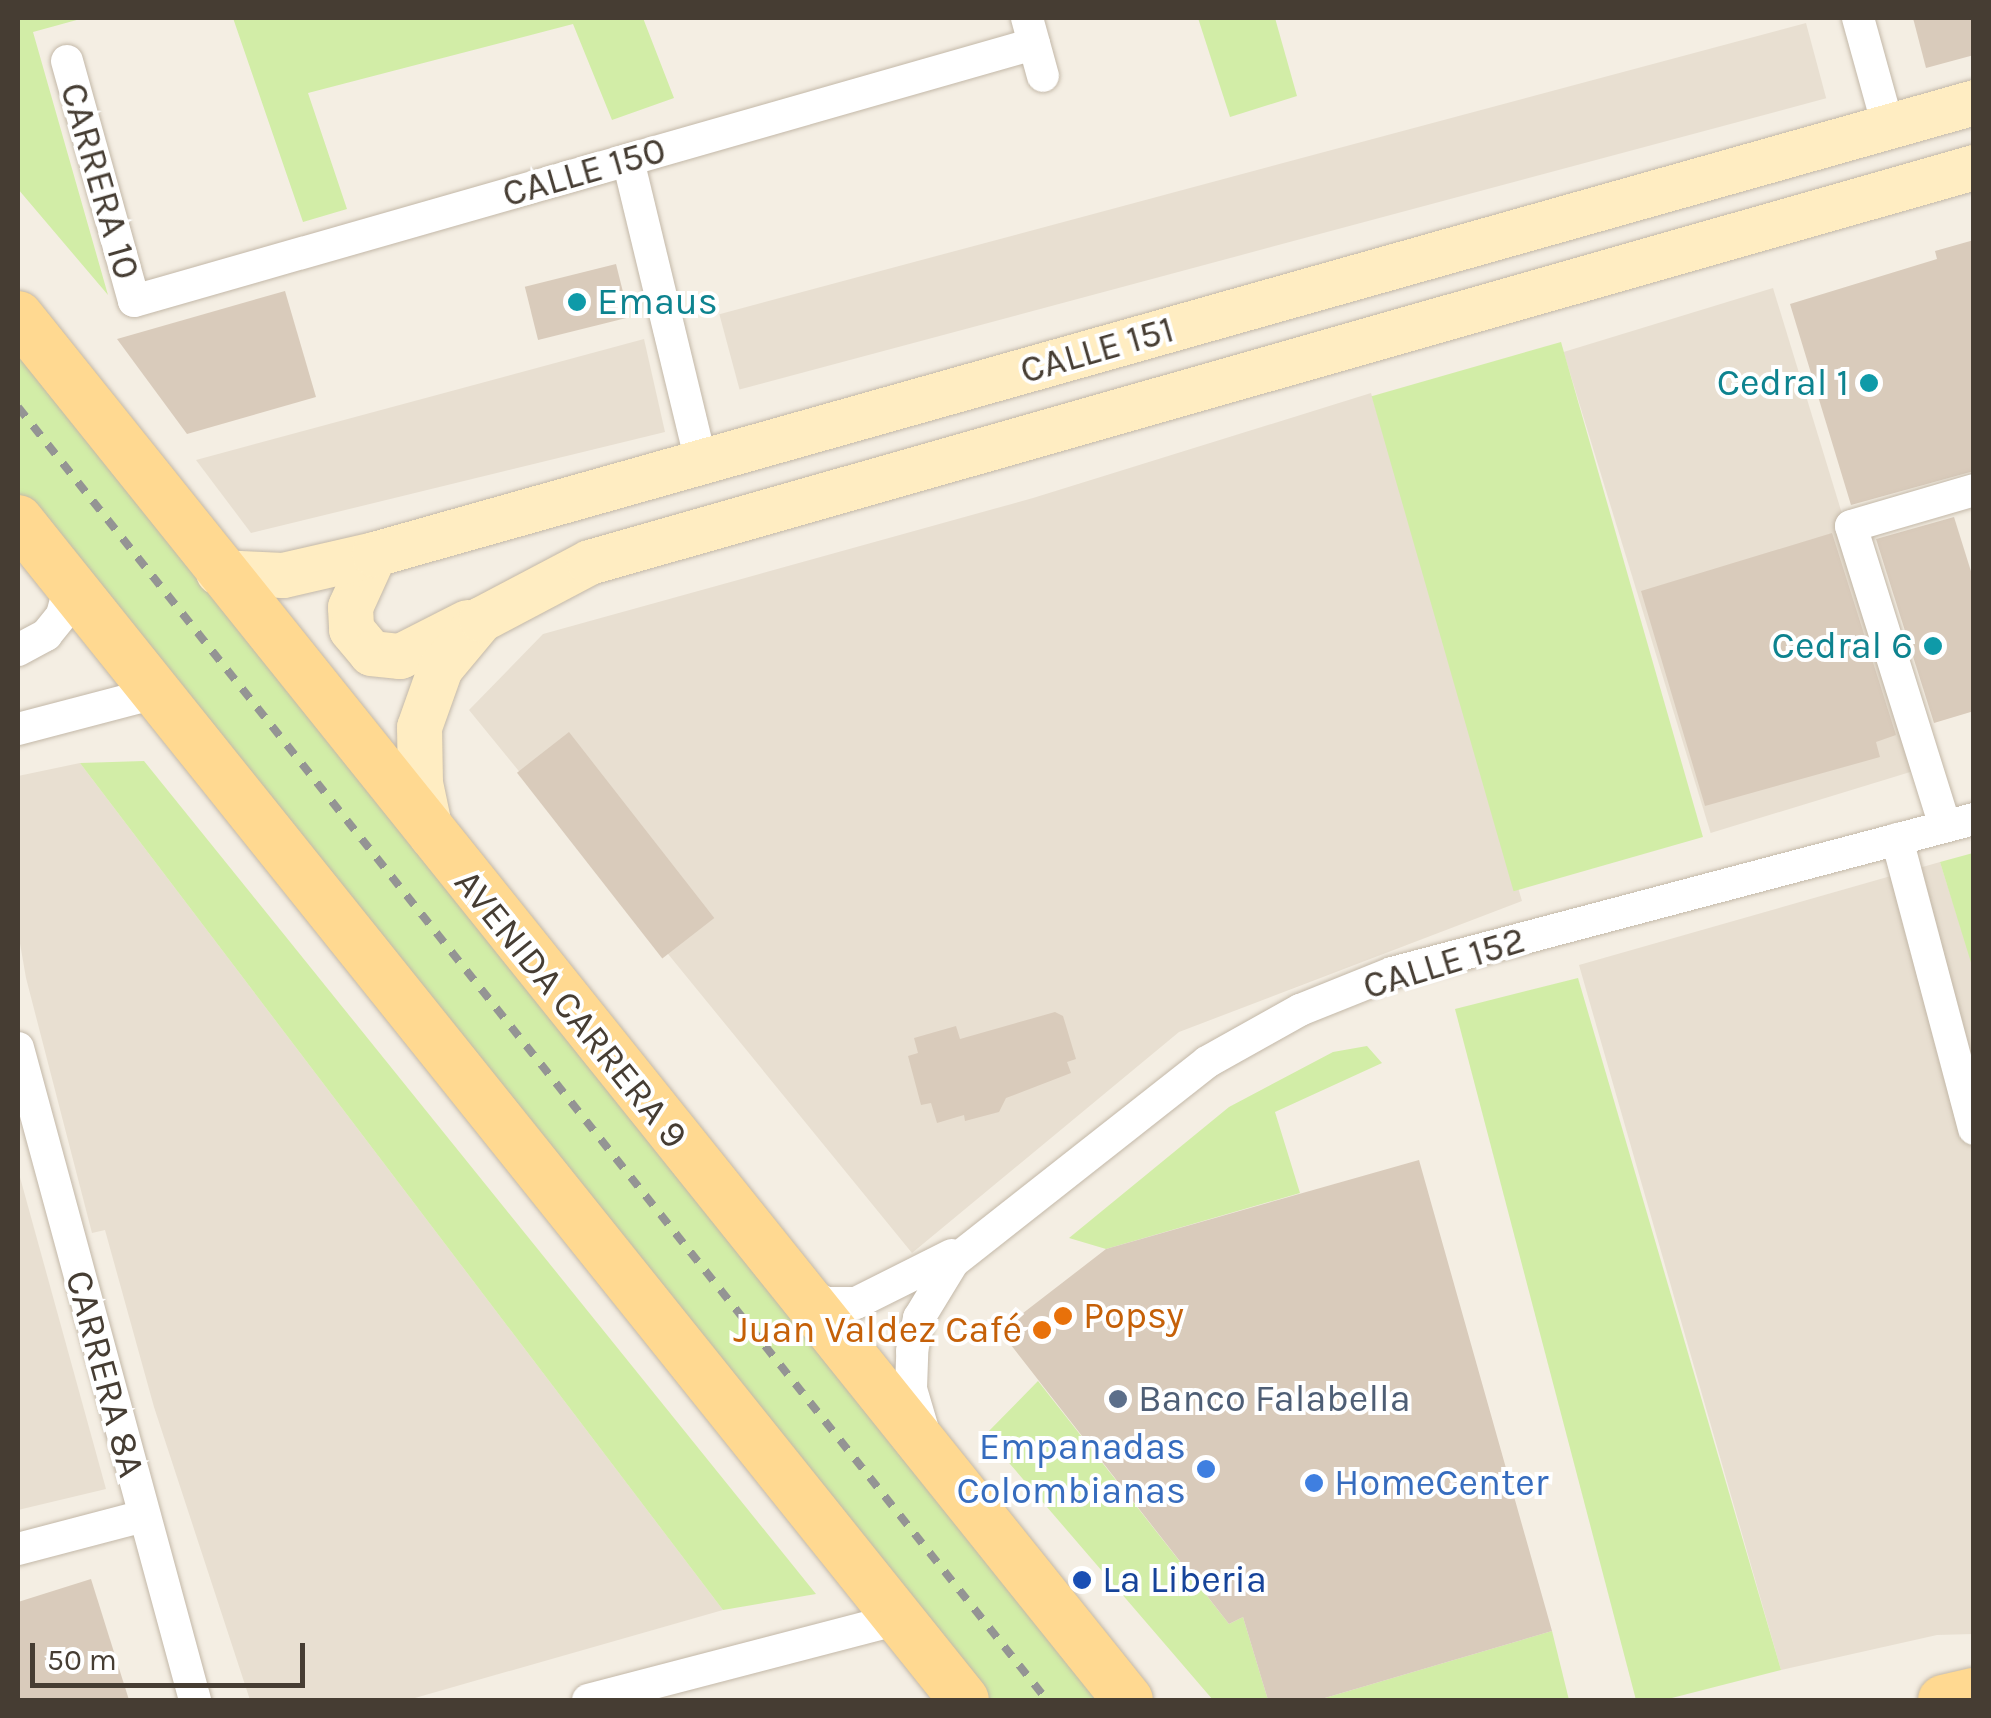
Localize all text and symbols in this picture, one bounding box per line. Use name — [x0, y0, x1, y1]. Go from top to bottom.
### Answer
street label: CARRERA 10 — [50, 77, 150, 285]
street label: CALLE 150 — [497, 127, 671, 217]
place label: Emaus — [597, 279, 718, 325]
marker: Emaus — [566, 291, 588, 313]
street label: CALLE 151 — [1015, 306, 1179, 394]
place label: Cedral 1 — [1717, 360, 1849, 406]
marker: Cedral 1 — [1858, 372, 1880, 394]
place label: Cedral 6 — [1772, 623, 1913, 669]
marker: Cedral 6 — [1922, 635, 1944, 657]
street label: AVENIDA CARRERA 9 — [445, 860, 697, 1158]
street label: CALLE 152 — [1357, 917, 1531, 1009]
street label: CARRERA 8A — [55, 1266, 155, 1482]
place label: Popsy — [1083, 1293, 1184, 1339]
marker: Popsy — [1052, 1305, 1074, 1327]
place label: Juan Valdez Café — [733, 1307, 1022, 1353]
marker: Juan Valdez Café — [1031, 1319, 1053, 1341]
place label: Banco Falabella — [1138, 1376, 1411, 1422]
marker: Banco Falabella — [1107, 1388, 1129, 1410]
place label: Empanadas Colombianas — [956, 1424, 1186, 1514]
marker: Empanadas Colombianas — [1195, 1458, 1217, 1480]
place label: HomeCenter — [1334, 1460, 1549, 1506]
marker: HomeCenter — [1303, 1472, 1325, 1494]
place label: La Liberia — [1102, 1557, 1267, 1603]
marker: La Liberia — [1071, 1569, 1093, 1591]
scale bar — [35, 1623, 310, 1685]
text: 50 m — [47, 1642, 117, 1678]

